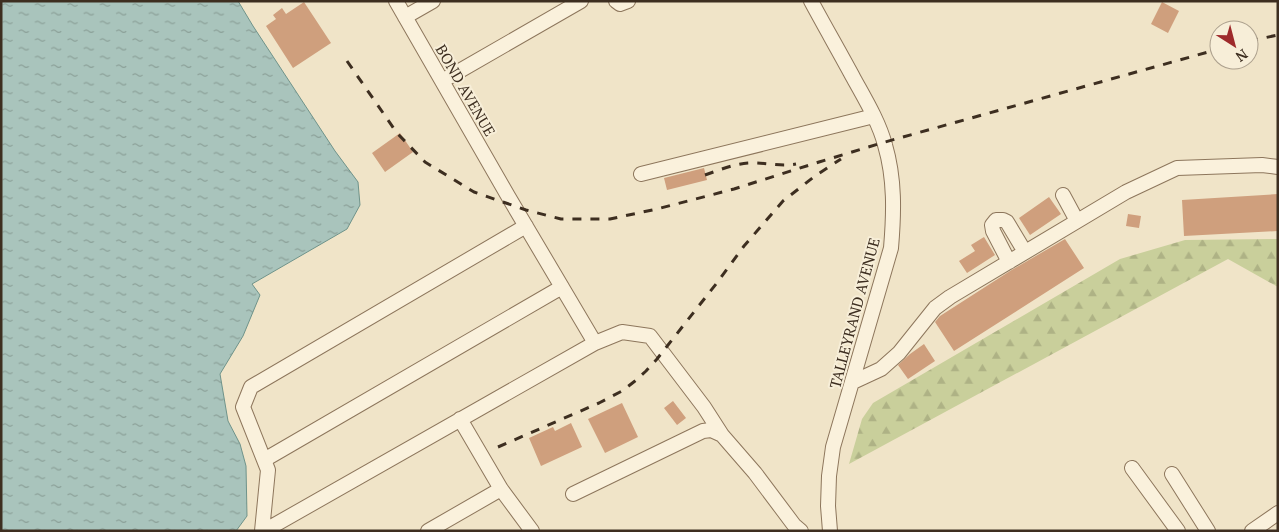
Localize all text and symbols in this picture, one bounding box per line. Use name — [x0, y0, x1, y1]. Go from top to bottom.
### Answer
north arrow — [1209, 20, 1259, 70]
street label: BOND AVENUE — [432, 40, 500, 140]
text: N — [1232, 45, 1252, 67]
street label: TALLEYRAND AVENUE — [824, 235, 884, 391]

